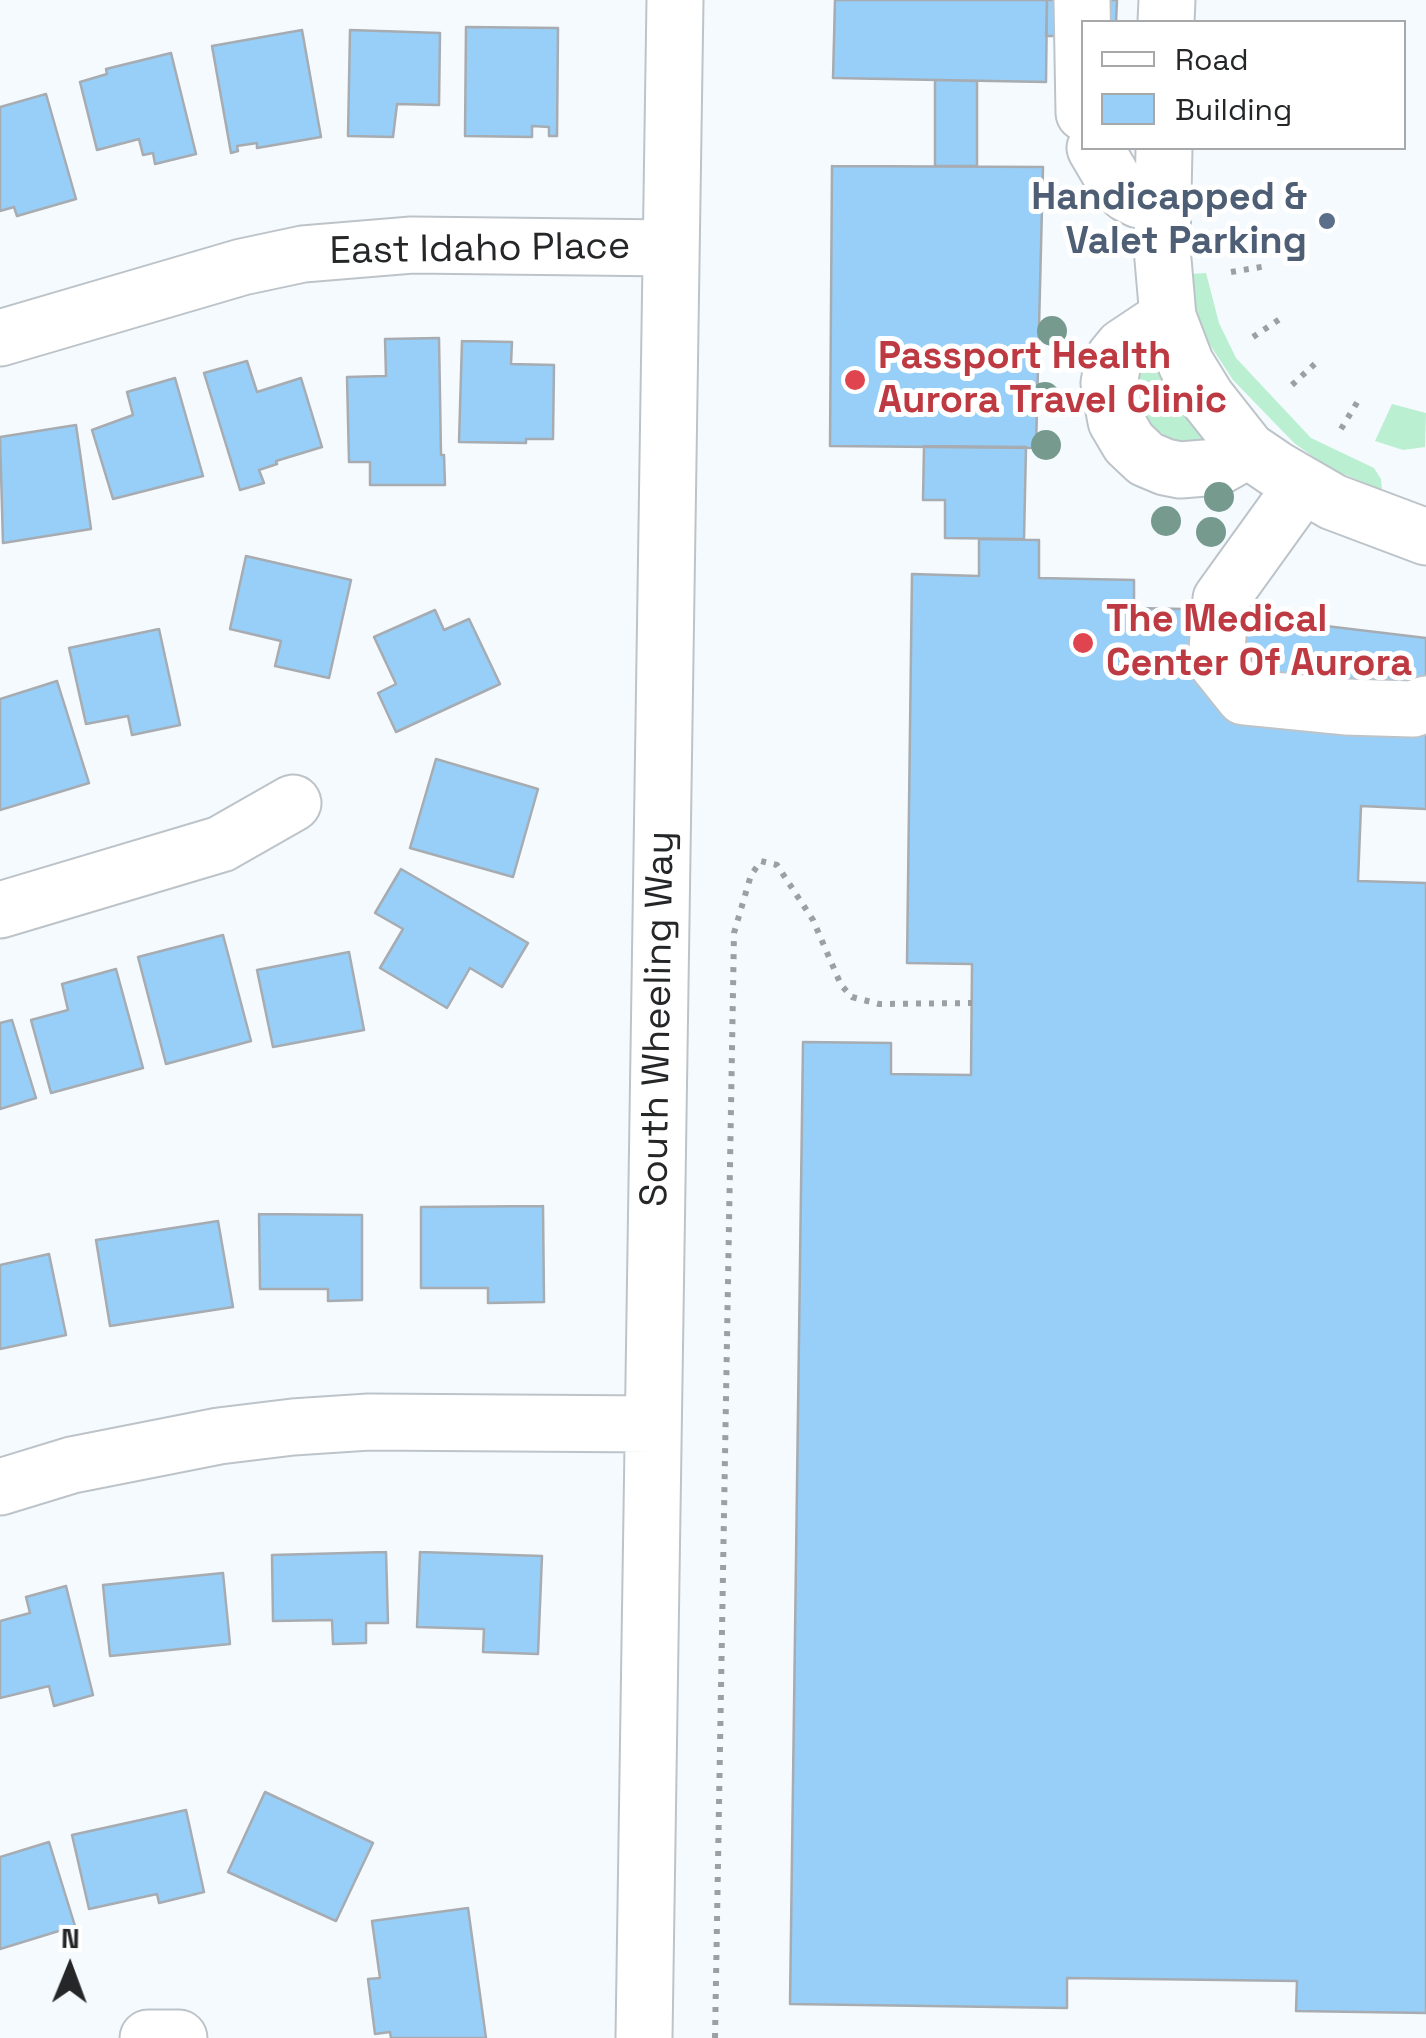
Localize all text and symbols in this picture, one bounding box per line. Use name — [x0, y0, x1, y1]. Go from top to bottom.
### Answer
legend — [1081, 20, 1406, 150]
text: Road — [1175, 40, 1249, 79]
text: Building — [1175, 90, 1292, 129]
place label: Handicapped & Valet Parking — [1031, 176, 1307, 266]
marker: Handicapped & Valet Parking — [1316, 210, 1338, 232]
street label: East Idaho Place — [329, 225, 631, 275]
place label: Passport Health Aurora Travel Clinic — [878, 335, 1227, 424]
marker: Passport Health Aurora Travel Clinic — [842, 367, 868, 393]
place label: The Medical Center Of Aurora — [1106, 598, 1412, 688]
marker: The Medical Center Of Aurora — [1070, 630, 1096, 656]
street label: South Wheeling Way — [633, 831, 685, 1207]
north arrow — [20, 1918, 120, 2018]
text: N — [61, 1920, 80, 1956]

